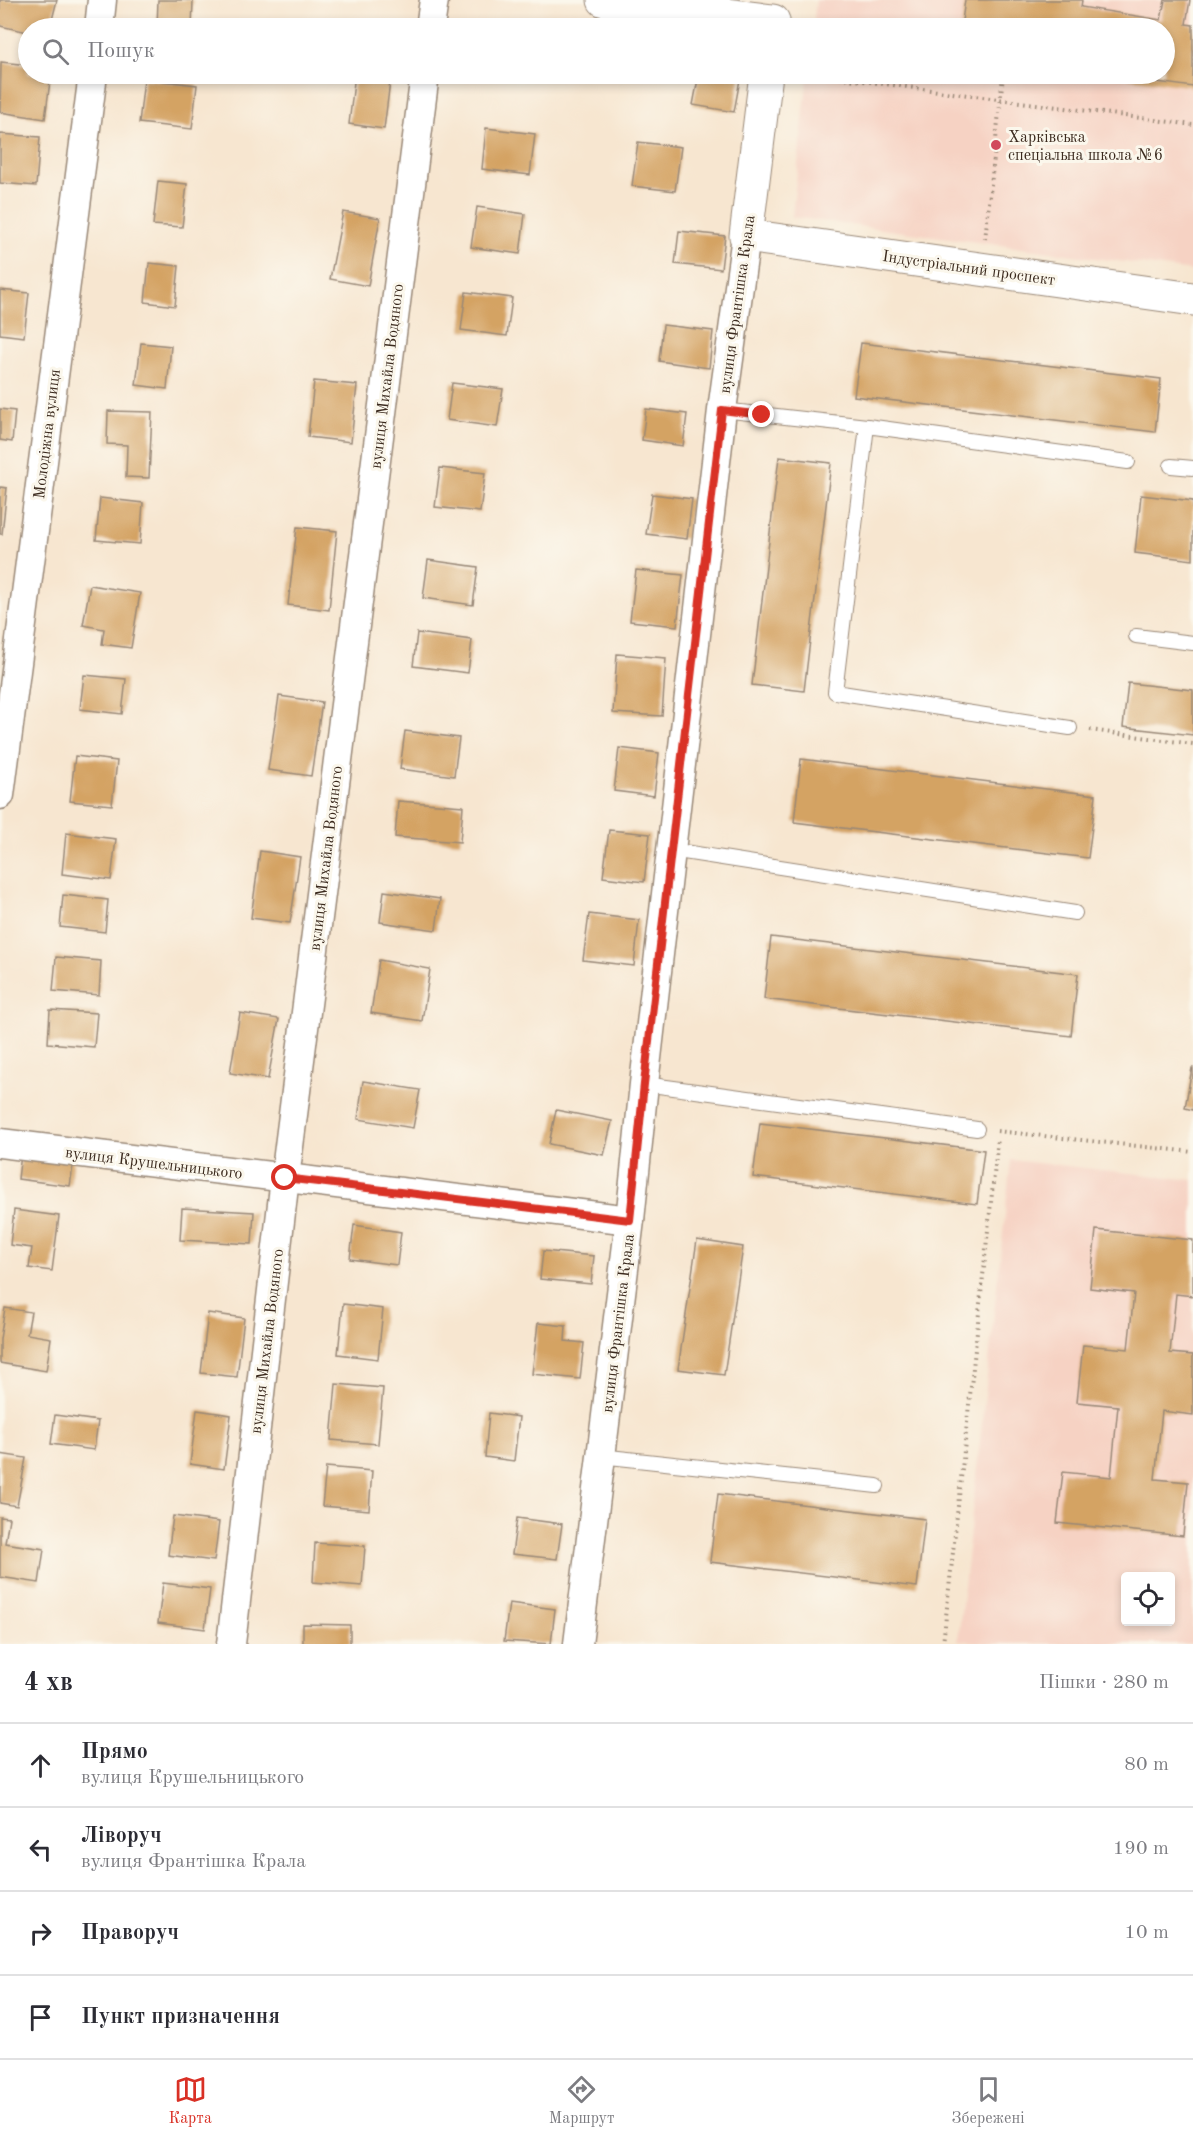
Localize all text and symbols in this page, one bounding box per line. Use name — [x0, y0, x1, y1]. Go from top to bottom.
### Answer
search box — [18, 18, 1175, 84]
icon: search — [39, 35, 72, 68]
text: Пошук — [87, 40, 155, 62]
place label: Харківська спеціальна школа №6 — [1008, 130, 1163, 164]
marker: Харківська спеціальна школа №6 — [989, 138, 1003, 152]
street label: вулиця Франтішка Крала — [718, 214, 758, 395]
street label: Індустріальний проспект — [881, 249, 1056, 289]
street label: вулиця Михайла Водяного — [369, 283, 407, 470]
street label: Молодіжна вулиця — [32, 368, 64, 500]
route end — [748, 401, 774, 427]
street label: вулиця Михайла Водяного — [308, 765, 346, 952]
street label: вулиця Крушельницького — [64, 1145, 243, 1183]
route start — [271, 1164, 297, 1190]
street label: вулиця Франтішка Крала — [600, 1233, 638, 1414]
street label: вулиця Михайла Водяного — [249, 1248, 287, 1435]
map controls — [1121, 1572, 1175, 1626]
button: locate — [1121, 1572, 1175, 1626]
text: 4 хв — [24, 1670, 73, 1696]
text: Пішки · 280 m — [1039, 1673, 1169, 1693]
text: Прямо — [81, 1741, 148, 1763]
icon: ahead — [24, 1749, 57, 1782]
text: 80 m — [1124, 1755, 1169, 1775]
text: вулиця Крушельницького — [81, 1768, 304, 1788]
text: Ліворуч — [81, 1825, 162, 1847]
icon: left — [24, 1833, 57, 1866]
text: 190 m — [1113, 1839, 1169, 1859]
text: вулиця Франтішка Крала — [81, 1852, 306, 1872]
icon: right — [24, 1917, 57, 1950]
text: Праворуч — [81, 1922, 179, 1944]
text: 10 m — [1124, 1923, 1169, 1943]
icon: arrive — [24, 2001, 57, 2034]
text: Пункт призначення — [81, 2006, 280, 2028]
tab: Карта — [169, 2073, 212, 2129]
tab: Маршрут — [549, 2073, 615, 2129]
tab: Збережені — [952, 2073, 1024, 2129]

